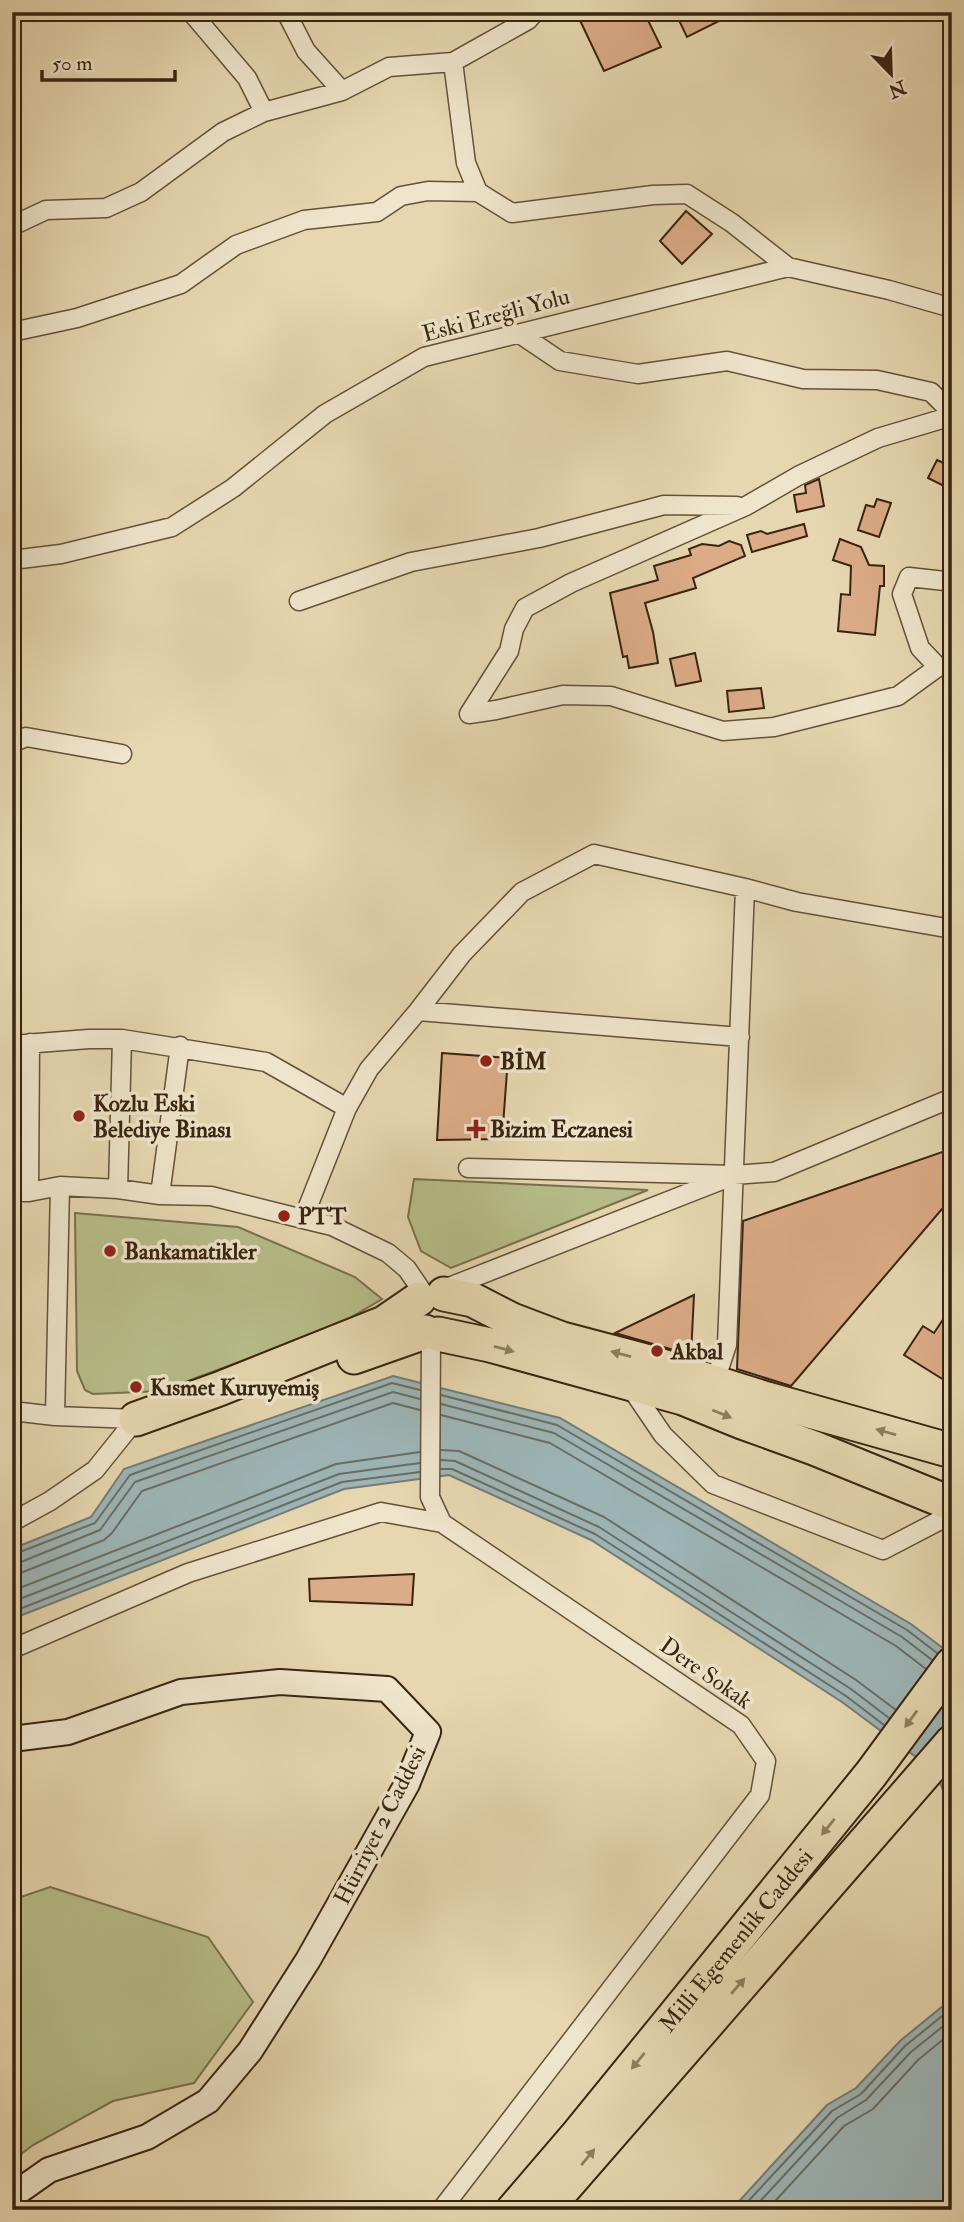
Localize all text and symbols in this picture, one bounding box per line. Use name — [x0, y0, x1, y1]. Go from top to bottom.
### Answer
scale bar — [42, 38, 175, 82]
north arrow — [856, 38, 926, 108]
text: 50 m — [52, 50, 93, 77]
text: N — [884, 74, 911, 103]
street label: Eski Ereğli Yolu — [419, 281, 573, 349]
place label: BİM — [500, 1047, 547, 1076]
marker: BİM — [478, 1053, 494, 1069]
place label: Kozlu Eski Belediye Binası — [93, 1089, 231, 1145]
marker: Kozlu Eski Belediye Binası — [71, 1108, 87, 1124]
place label: Bizim Eczanesi — [490, 1115, 633, 1144]
marker: Bizim Eczanesi — [468, 1121, 484, 1137]
place label: PTT — [298, 1202, 347, 1231]
marker: PTT — [276, 1208, 292, 1224]
place label: Bankamatikler — [124, 1237, 257, 1266]
marker: Bankamatikler — [102, 1243, 118, 1259]
place label: Akbal — [670, 1337, 724, 1366]
marker: Akbal — [649, 1343, 665, 1359]
one-way arrow — [493, 1344, 515, 1355]
one-way arrow — [610, 1349, 631, 1359]
place label: Kısmet Kuruyemiş — [150, 1373, 319, 1403]
marker: Kısmet Kuruyemiş — [128, 1379, 144, 1395]
one-way arrow — [712, 1408, 732, 1420]
one-way arrow — [875, 1427, 896, 1437]
street label: Dere Sokak — [654, 1631, 758, 1715]
one-way arrow — [905, 1710, 919, 1728]
street label: Hürriyet 2 Caddesi — [327, 1741, 433, 1909]
one-way arrow — [821, 1819, 836, 1836]
street label: Milli Egemenlik Caddesi — [653, 1842, 819, 2038]
one-way arrow — [730, 1977, 746, 1995]
one-way arrow — [631, 2052, 646, 2069]
one-way arrow — [581, 2149, 596, 2167]

